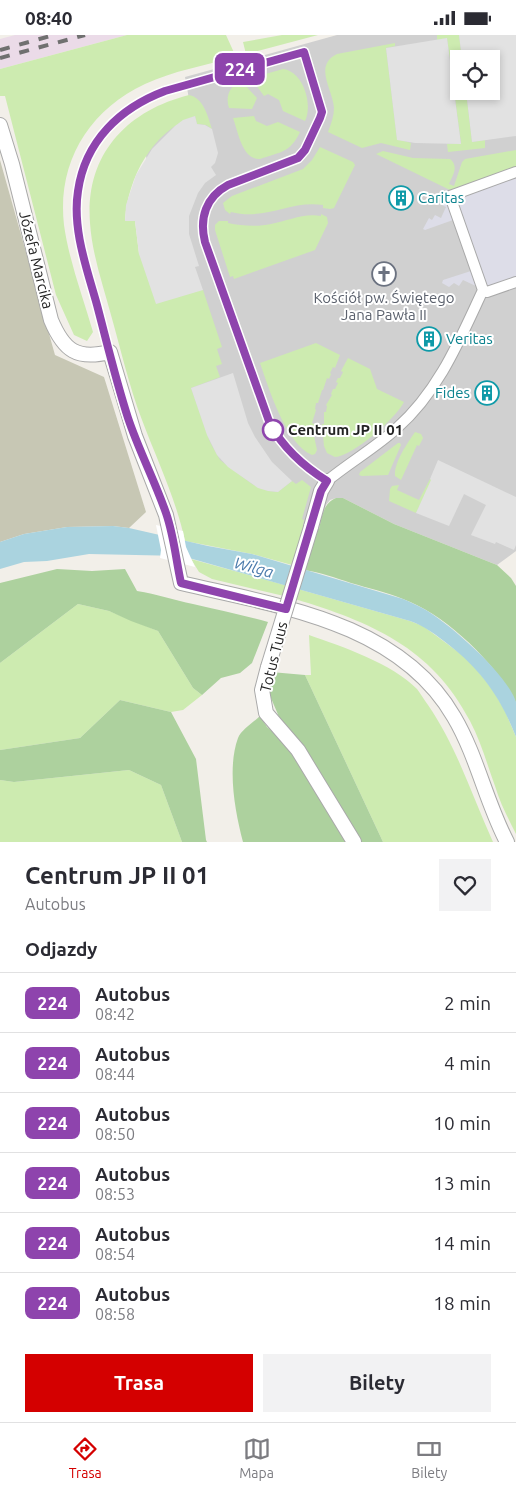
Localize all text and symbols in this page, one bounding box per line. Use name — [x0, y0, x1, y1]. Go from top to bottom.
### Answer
text: 08:40 — [25, 7, 73, 29]
map controls — [450, 50, 500, 100]
button: locate — [450, 50, 500, 100]
line badge: 224 — [211, 53, 269, 85]
text: 224 — [225, 59, 255, 79]
building icon: Caritas — [388, 185, 414, 211]
place label: Caritas — [418, 189, 464, 206]
street label: Józefa Marcika — [16, 209, 57, 311]
church icon: Kościół pw. Świętego Jana Pawła II — [371, 261, 397, 287]
place label: Kościół pw. Świętego Jana Pawła II — [313, 289, 455, 323]
building icon: Veritas — [416, 326, 442, 352]
place label: Veritas — [446, 330, 493, 347]
building icon: Fides — [474, 380, 500, 406]
place label: Fides — [435, 384, 470, 401]
marker: Centrum JP II 01 — [262, 419, 284, 441]
place label: Centrum JP II 01 — [288, 421, 403, 438]
water label: Wilga — [232, 553, 276, 581]
street label: Totus Tuus — [257, 620, 291, 694]
button: heart — [439, 859, 491, 911]
text: Centrum JP II 01 — [25, 862, 209, 889]
text: Autobus — [25, 895, 86, 913]
text: Odjazdy — [25, 938, 97, 960]
text: Autobus — [95, 983, 170, 1005]
text: 2 min — [444, 992, 491, 1014]
text: 224 — [37, 993, 68, 1013]
text: 08:42 — [95, 1005, 135, 1023]
text: Autobus — [95, 1043, 170, 1065]
text: 4 min — [444, 1052, 491, 1074]
text: 224 — [37, 1053, 68, 1073]
text: 08:44 — [95, 1065, 135, 1083]
text: Autobus — [95, 1103, 170, 1125]
text: 10 min — [433, 1112, 491, 1134]
text: 224 — [37, 1113, 68, 1133]
text: 08:50 — [95, 1125, 135, 1143]
text: Autobus — [95, 1163, 170, 1185]
text: 13 min — [433, 1172, 491, 1194]
text: 224 — [37, 1173, 68, 1193]
text: 08:53 — [95, 1185, 135, 1203]
text: Autobus — [95, 1223, 170, 1245]
text: 14 min — [433, 1232, 491, 1254]
text: 224 — [37, 1233, 68, 1253]
text: 08:54 — [95, 1245, 135, 1263]
text: Autobus — [95, 1283, 170, 1305]
text: 18 min — [433, 1292, 491, 1314]
text: 224 — [37, 1293, 68, 1313]
text: 08:58 — [95, 1305, 135, 1323]
button: Trasa — [25, 1354, 253, 1412]
button: Bilety — [263, 1354, 491, 1412]
tab: Trasa — [69, 1435, 102, 1481]
tab: Mapa — [239, 1435, 274, 1481]
tab: Bilety — [411, 1435, 447, 1481]

